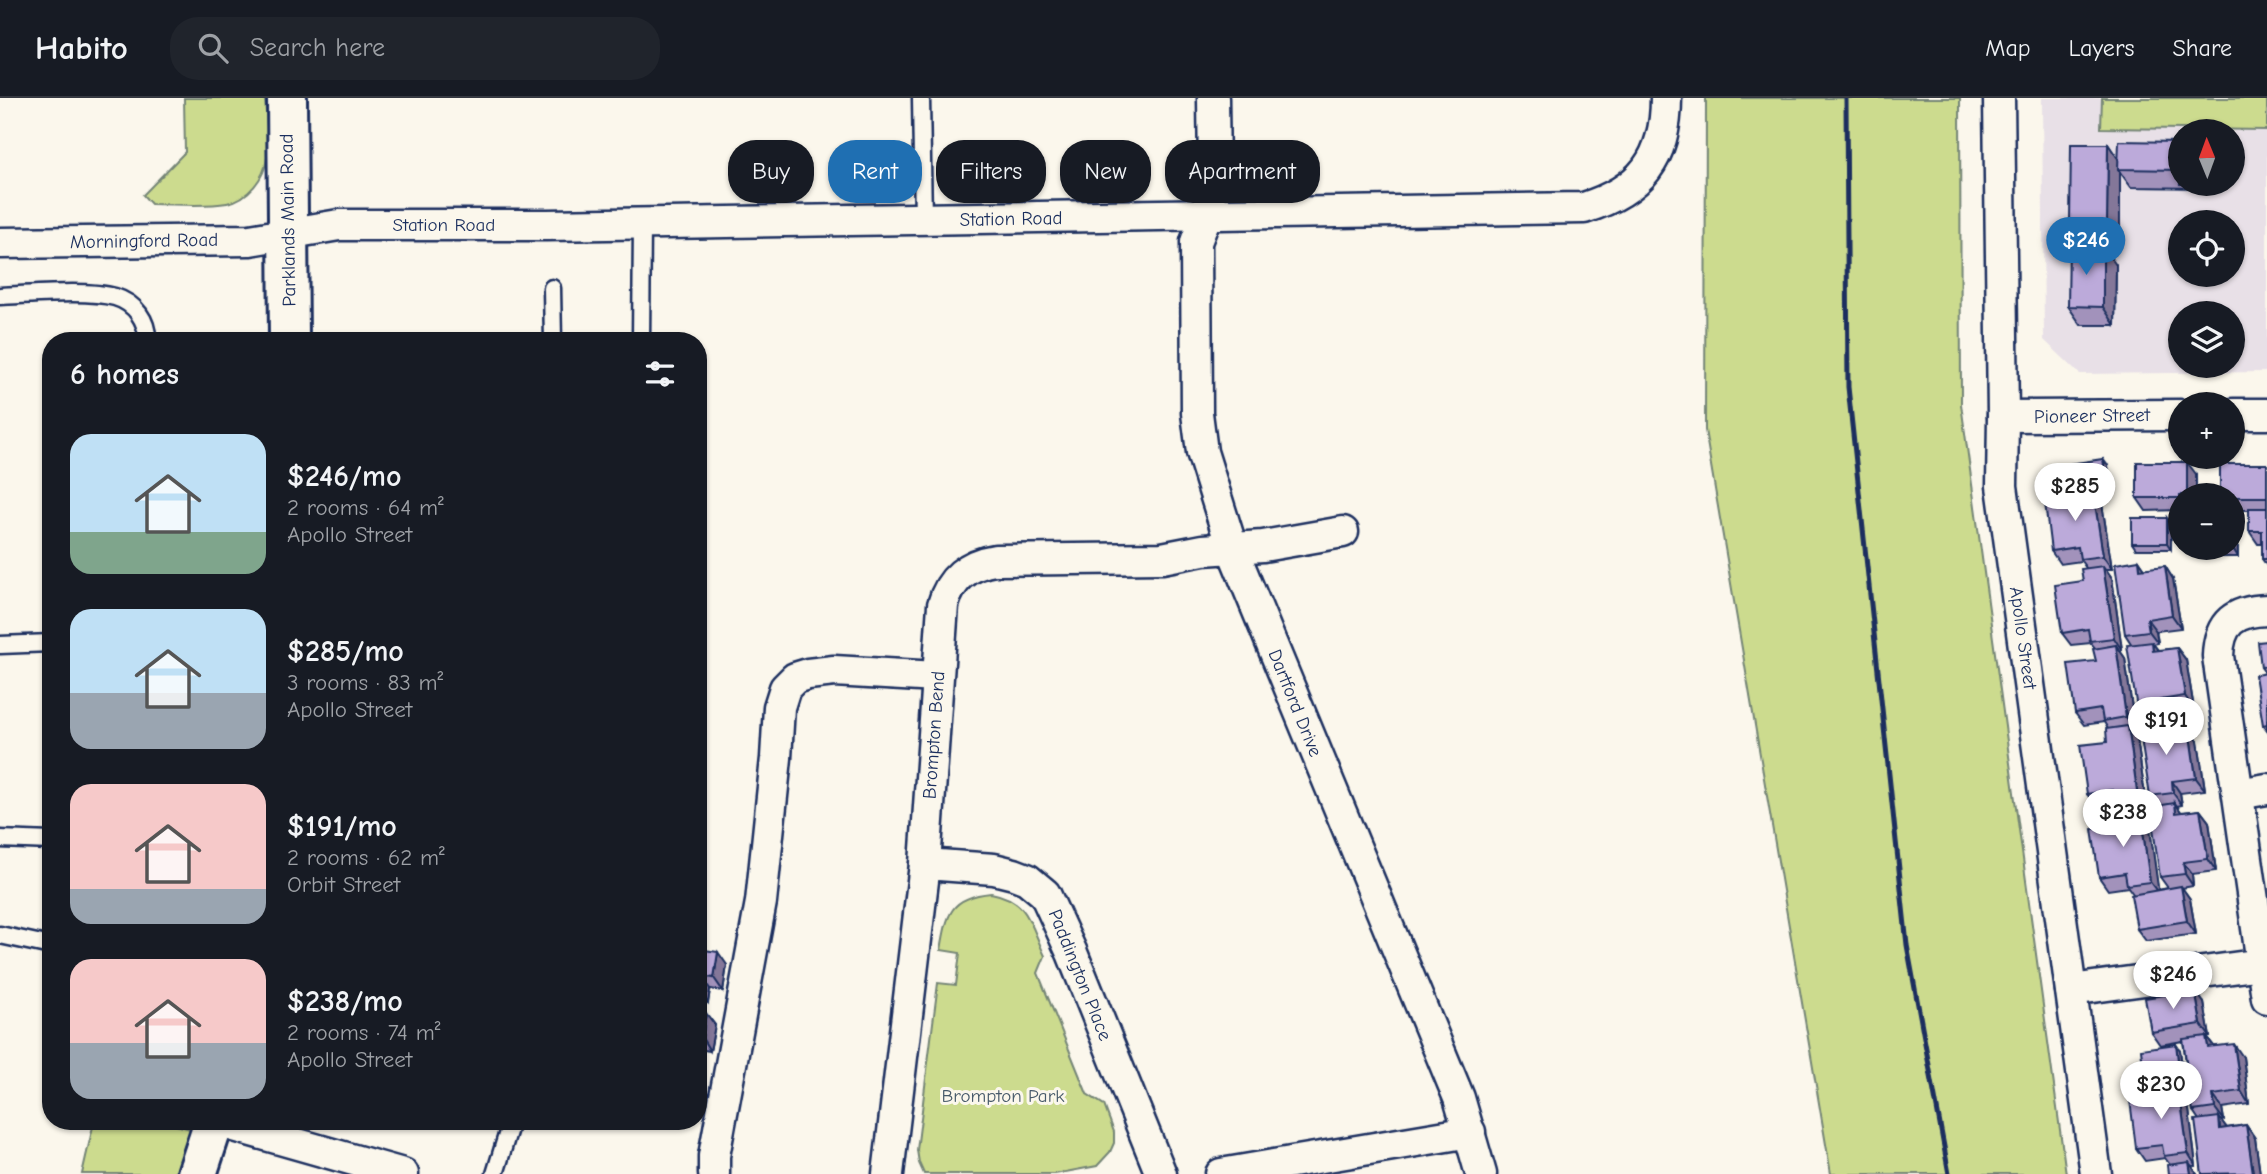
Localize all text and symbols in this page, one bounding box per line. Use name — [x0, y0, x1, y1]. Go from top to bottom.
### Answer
search box — [170, 17, 660, 80]
text: Habito — [35, 29, 128, 67]
icon: search — [194, 29, 232, 67]
text: Search here — [250, 33, 385, 63]
text: Map — [1985, 34, 2031, 62]
text: Layers — [2069, 34, 2134, 62]
text: Share — [2172, 34, 2232, 62]
north arrow — [2168, 119, 2245, 196]
map controls — [2168, 119, 2245, 560]
street label: Parklands Main Road — [275, 133, 301, 307]
chip: Buy — [728, 140, 814, 203]
chip: Rent — [828, 140, 922, 203]
chip: Filters — [936, 140, 1046, 203]
chip: New — [1060, 140, 1151, 203]
chip: Apartment — [1165, 140, 1320, 203]
street label: Station Road — [959, 207, 1063, 231]
button: locate — [2168, 210, 2245, 287]
street label: Station Road — [393, 214, 495, 236]
pin: $246 — [2045, 218, 2127, 277]
text: $246 — [2062, 226, 2110, 253]
street label: Morningford Road — [70, 229, 218, 253]
button: layers — [2168, 301, 2245, 378]
icon: filters — [641, 355, 679, 393]
text: 6 homes — [70, 357, 179, 392]
button: + — [2168, 392, 2245, 469]
street label: Pioneer Street — [2034, 404, 2151, 428]
text: $246/mo — [287, 459, 401, 494]
icon: home — [126, 462, 210, 546]
pin: $285 — [2034, 464, 2116, 523]
text: $285 — [2050, 472, 2100, 499]
button: − — [2168, 483, 2245, 560]
text: 2 rooms · 64 m² — [287, 494, 444, 521]
text: Apollo Street — [287, 521, 412, 548]
street label: Apollo Street — [2005, 585, 2041, 691]
text: $285/mo — [287, 634, 404, 669]
icon: home — [126, 637, 210, 721]
street label: Dartford Drive — [1263, 646, 1327, 760]
text: 3 rooms · 83 m² — [287, 669, 443, 696]
street label: Brompton Bend — [919, 670, 949, 800]
text: Apollo Street — [287, 696, 412, 723]
pin: $191 — [2125, 698, 2207, 757]
text: $191 — [2144, 706, 2188, 733]
pin: $238 — [2082, 790, 2164, 849]
text: $238 — [2099, 798, 2147, 825]
text: $191/mo — [287, 809, 397, 844]
icon: home — [126, 812, 210, 896]
text: 2 rooms · 62 m² — [287, 844, 445, 871]
text: Orbit Street — [287, 871, 400, 898]
street label: Paddington Place — [1044, 906, 1116, 1044]
pin: $246 — [2132, 951, 2214, 1011]
text: $246 — [2149, 960, 2197, 987]
text: $238/mo — [287, 984, 403, 1019]
icon: home — [126, 987, 210, 1071]
text: 2 rooms · 74 m² — [287, 1019, 440, 1046]
text: Apollo Street — [287, 1046, 412, 1073]
pin: $230 — [2120, 1062, 2202, 1121]
text: $230 — [2136, 1070, 2186, 1097]
park label: Brompton Park — [942, 1085, 1065, 1107]

